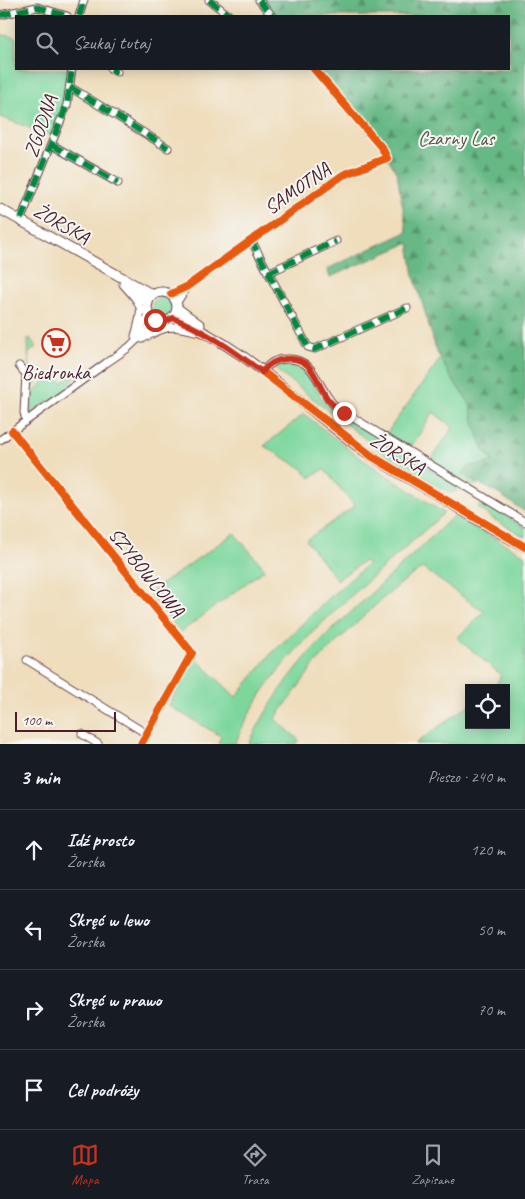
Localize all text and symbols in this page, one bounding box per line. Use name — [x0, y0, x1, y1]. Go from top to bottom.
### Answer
search box — [15, 15, 510, 70]
icon: search — [33, 29, 61, 57]
text: Szukaj tutaj — [73, 31, 150, 55]
street label: ZGODNA — [18, 91, 63, 160]
park label: Czarny Las — [418, 126, 496, 151]
street label: SAMOTNA — [259, 156, 336, 220]
street label: ŻORSKA — [29, 198, 95, 250]
route start — [144, 309, 167, 332]
supermarket icon: Biedronka — [41, 328, 71, 358]
place label: Biedronka — [22, 360, 91, 385]
route end — [333, 402, 356, 425]
street label: ŻORSKA — [366, 427, 431, 481]
street label: SZYBOWCOWA — [103, 523, 191, 623]
map controls — [465, 684, 510, 729]
button: locate — [465, 684, 510, 729]
scale bar — [15, 709, 116, 732]
text: 100 m — [22, 712, 52, 729]
text: 3 min — [20, 764, 60, 790]
text: Pieszo · 240 m — [428, 767, 505, 787]
text: Idź prosto — [67, 828, 134, 852]
icon: ahead — [20, 836, 48, 864]
text: 120 m — [471, 840, 505, 860]
text: Żorska — [67, 852, 104, 872]
text: Skręć w lewo — [67, 908, 149, 932]
icon: left — [20, 916, 48, 944]
text: 50 m — [478, 920, 505, 940]
text: Żorska — [67, 932, 104, 952]
text: Skręć w prawo — [67, 988, 162, 1012]
icon: right — [20, 996, 48, 1024]
text: 70 m — [478, 1000, 505, 1020]
text: Żorska — [67, 1012, 104, 1032]
icon: arrive — [20, 1076, 48, 1104]
text: Cel podróży — [67, 1078, 138, 1102]
tab: Mapa — [71, 1141, 99, 1188]
tab: Trasa — [241, 1141, 269, 1188]
tab: Zapisane — [411, 1141, 454, 1188]

